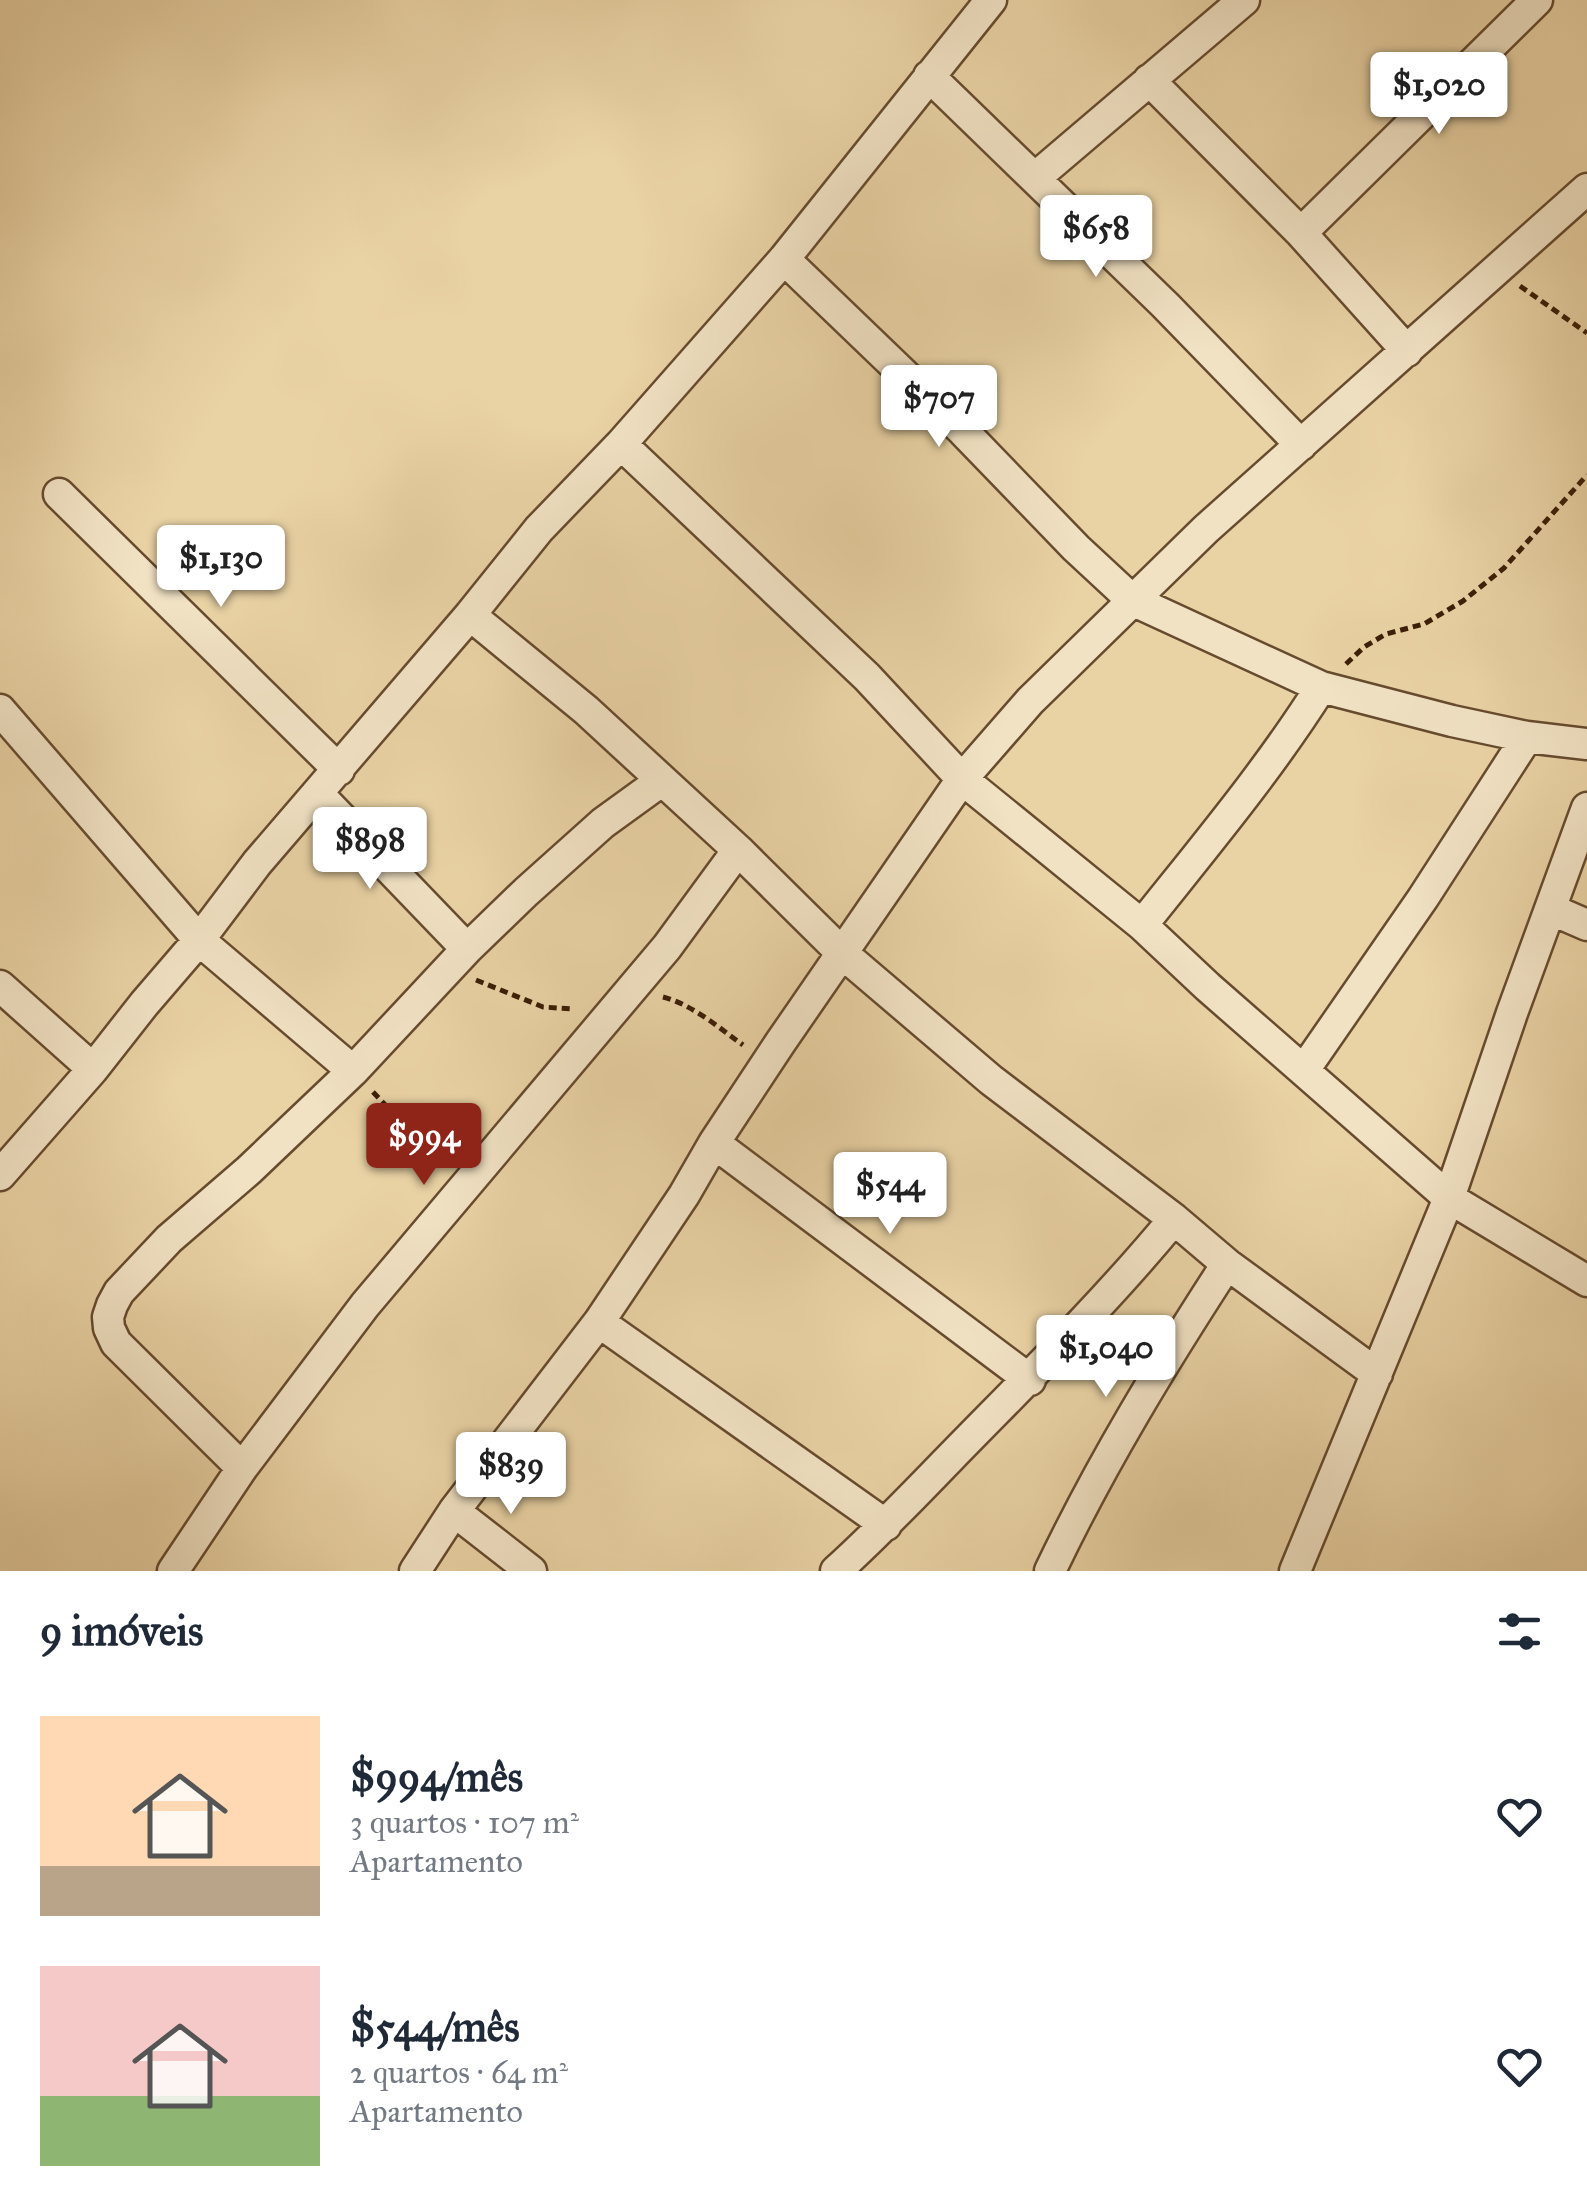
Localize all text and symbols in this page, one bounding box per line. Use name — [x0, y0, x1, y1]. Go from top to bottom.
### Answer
pin: $1,020 — [1358, 52, 1520, 137]
text: $1,020 — [1392, 65, 1486, 104]
pin: $658 — [1037, 195, 1155, 280]
text: $658 — [1062, 208, 1130, 247]
pin: $707 — [880, 365, 998, 450]
text: $707 — [903, 378, 975, 417]
pin: $1,130 — [140, 525, 302, 610]
text: $1,130 — [179, 538, 263, 577]
pin: $898 — [311, 807, 429, 892]
text: $898 — [335, 820, 405, 859]
pin: $994 — [365, 1103, 483, 1188]
text: $994 — [388, 1116, 460, 1155]
pin: $544 — [831, 1152, 949, 1237]
text: $544 — [856, 1165, 924, 1204]
pin: $1,040 — [1025, 1315, 1187, 1400]
text: $1,040 — [1058, 1328, 1154, 1367]
pin: $839 — [452, 1432, 570, 1517]
text: $839 — [478, 1445, 544, 1484]
icon: filters — [1492, 1604, 1547, 1659]
text: 9 imóveis — [40, 1605, 203, 1657]
text: $994/mês — [350, 1751, 523, 1803]
icon: home — [120, 1756, 240, 1876]
icon: heart — [1492, 1789, 1547, 1844]
text: 3 quartos · 107 m² — [350, 1803, 579, 1842]
text: Apartamento — [350, 1842, 523, 1881]
text: $544/mês — [350, 2001, 520, 2053]
icon: home — [120, 2006, 240, 2126]
icon: heart — [1492, 2039, 1547, 2094]
text: 2 quartos · 64 m² — [350, 2053, 568, 2092]
text: Apartamento — [350, 2092, 523, 2131]

